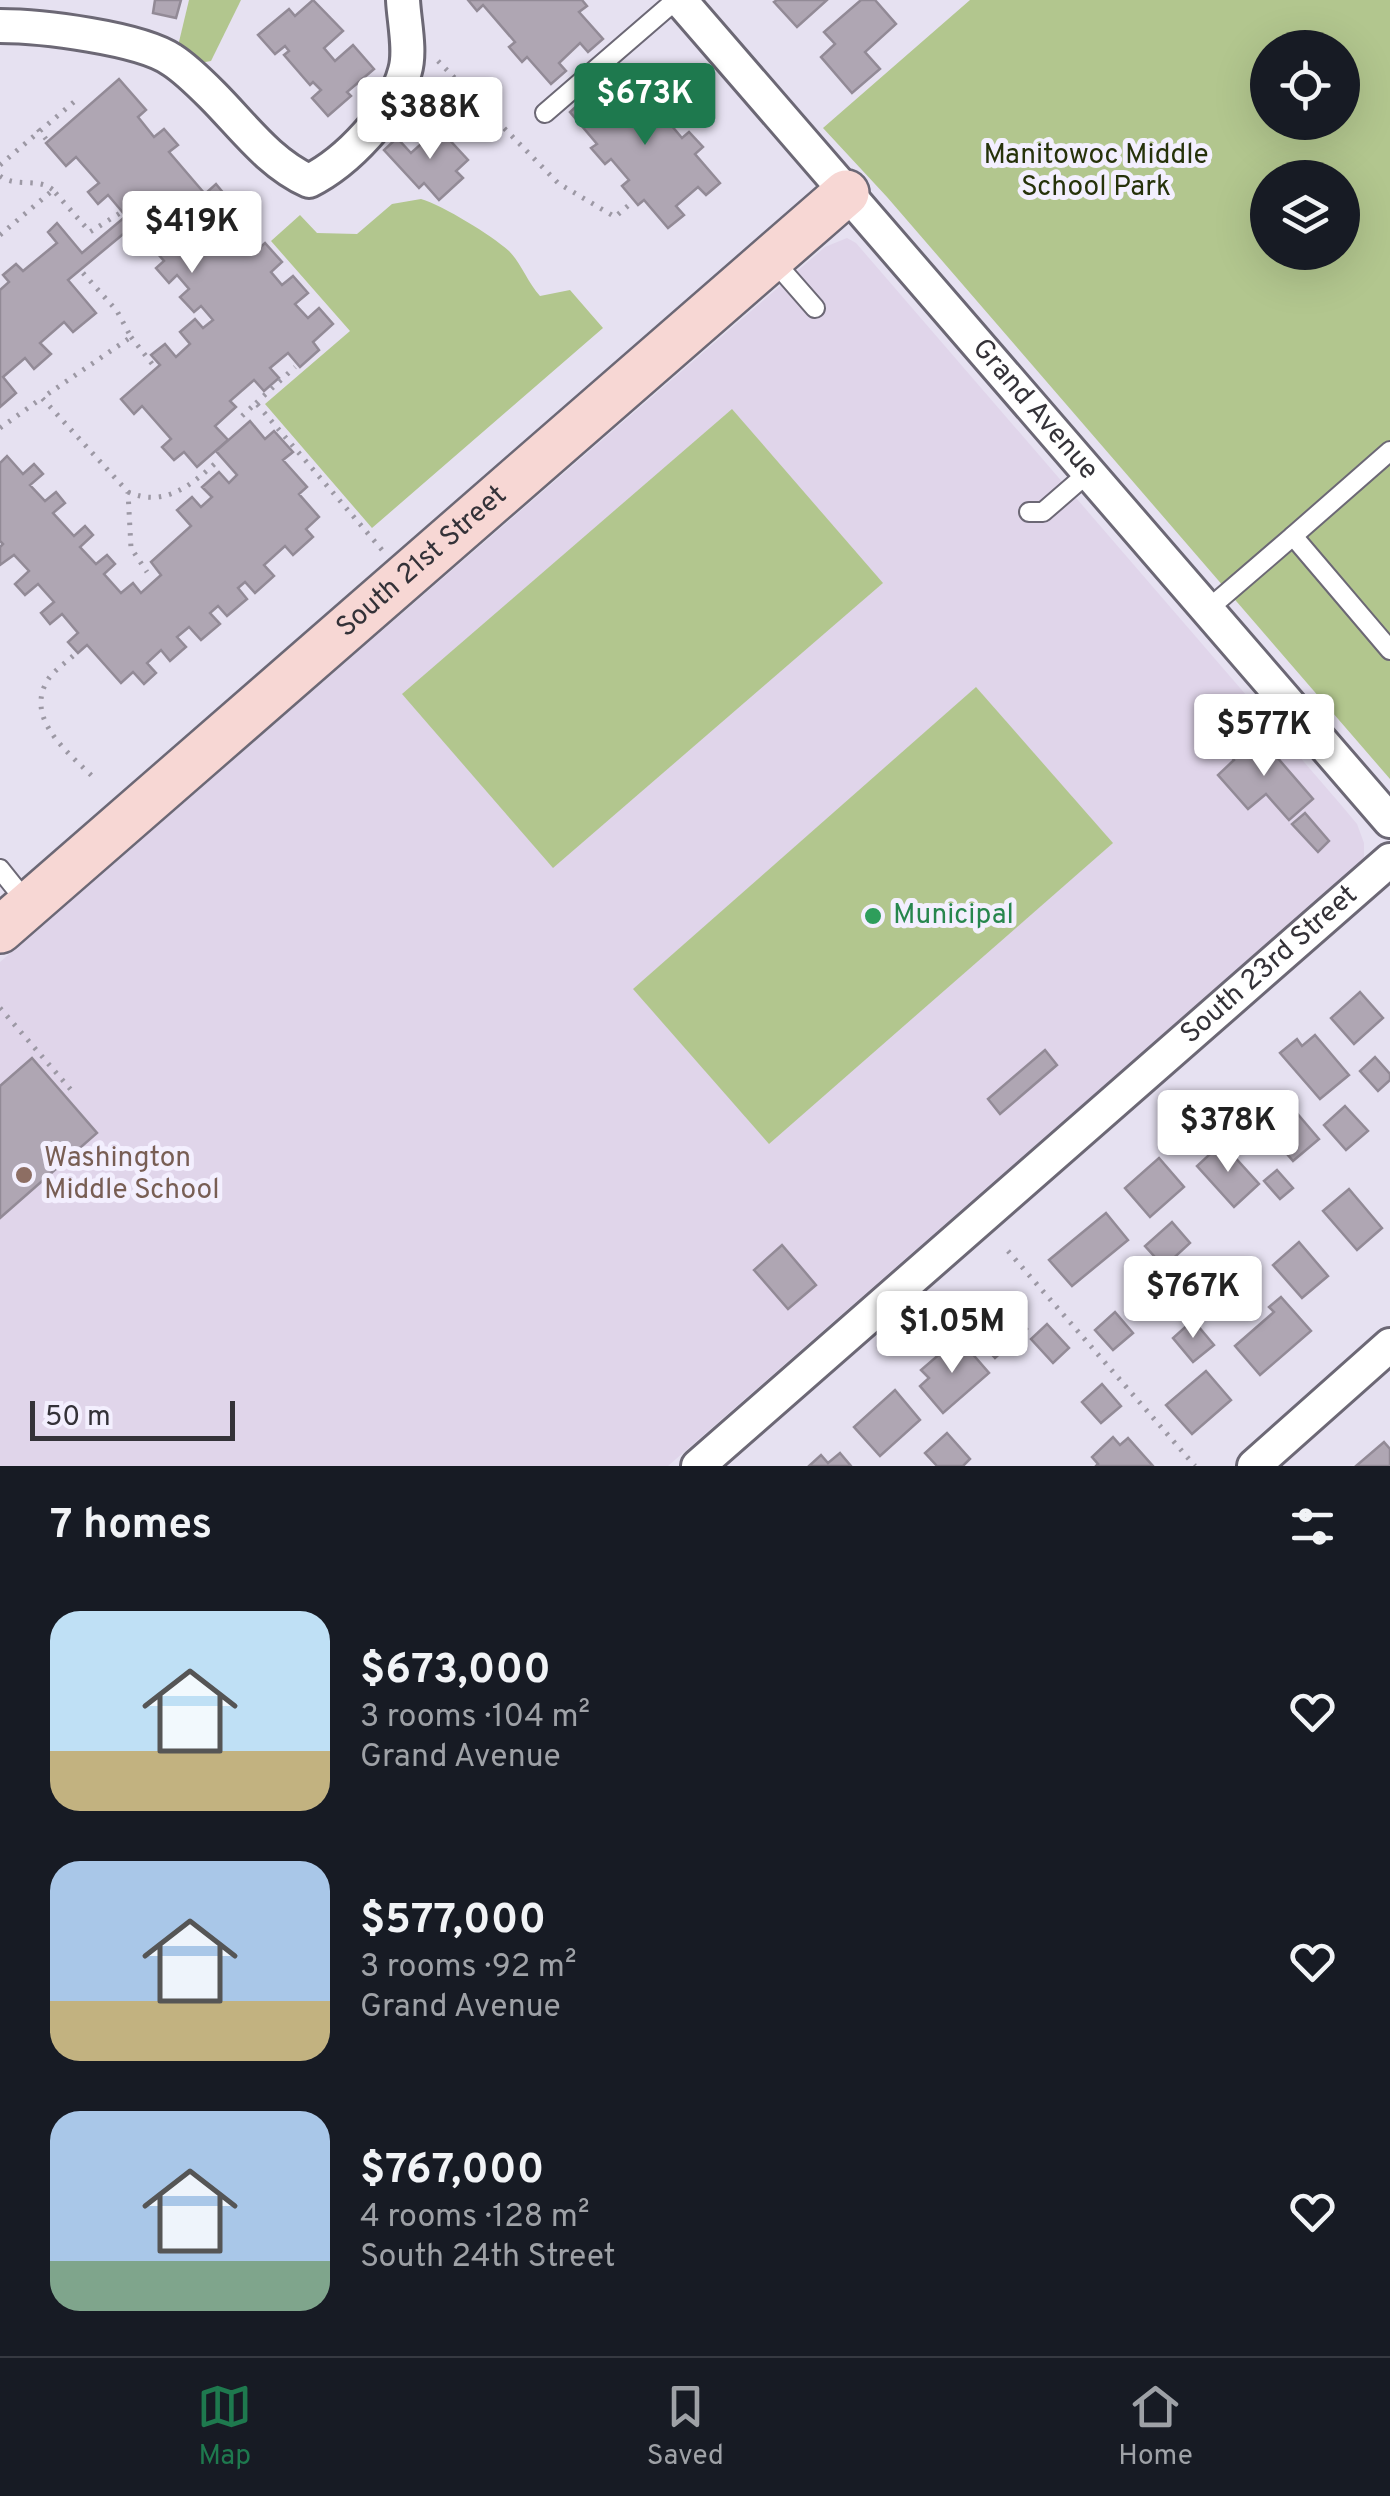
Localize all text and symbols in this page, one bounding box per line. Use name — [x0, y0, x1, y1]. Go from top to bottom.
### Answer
map controls — [1250, 30, 1360, 270]
button: locate — [1250, 30, 1360, 140]
pin: $673K — [575, 63, 715, 148]
text: $673K — [596, 75, 694, 115]
pin: $388K — [360, 77, 500, 162]
text: $388K — [379, 89, 481, 129]
park label: Manitowoc Middle School Park — [983, 138, 1209, 206]
button: layers — [1250, 160, 1360, 270]
pin: $419K — [122, 191, 262, 276]
text: $419K — [145, 203, 240, 243]
street label: Grand Avenue — [963, 332, 1106, 488]
street label: South 21st Street — [330, 478, 515, 646]
pin: $577K — [1194, 694, 1334, 779]
text: $577K — [1216, 706, 1312, 746]
street label: South 23rd Street — [1174, 878, 1366, 1053]
place label: Municipal — [893, 898, 1014, 934]
marker: Municipal — [862, 905, 884, 927]
pin: $378K — [1158, 1090, 1298, 1175]
text: $378K — [1180, 1102, 1276, 1142]
place label: Washington Middle School — [44, 1141, 220, 1209]
marker: Washington Middle School — [13, 1164, 35, 1186]
pin: $767K — [1123, 1256, 1263, 1341]
text: $767K — [1146, 1268, 1240, 1308]
pin: $1.05M — [871, 1291, 1033, 1376]
text: $1.05M — [899, 1303, 1005, 1343]
scale bar — [30, 1396, 235, 1440]
text: 50 m — [45, 1400, 111, 1436]
icon: filters — [1285, 1499, 1340, 1554]
text: 7 homes — [50, 1500, 212, 1553]
text: $673,000 — [360, 1645, 551, 1698]
icon: home — [130, 1651, 250, 1771]
icon: heart — [1285, 1684, 1340, 1739]
text: 3 rooms · 104 m² — [360, 1698, 590, 1738]
text: Grand Avenue — [360, 1738, 561, 1778]
text: $577,000 — [360, 1895, 546, 1948]
icon: home — [130, 1901, 250, 2021]
icon: heart — [1285, 1934, 1340, 1989]
text: 3 rooms · 92 m² — [360, 1948, 577, 1988]
text: Grand Avenue — [360, 1988, 561, 2028]
text: $767,000 — [360, 2145, 544, 2198]
icon: home — [130, 2151, 250, 2271]
icon: heart — [1285, 2184, 1340, 2239]
text: 4 rooms · 128 m² — [360, 2198, 590, 2238]
text: South 24th Street — [360, 2238, 616, 2278]
tab: Map — [197, 2379, 252, 2475]
tab: Saved — [647, 2379, 724, 2475]
tab: Home — [1118, 2379, 1193, 2475]

